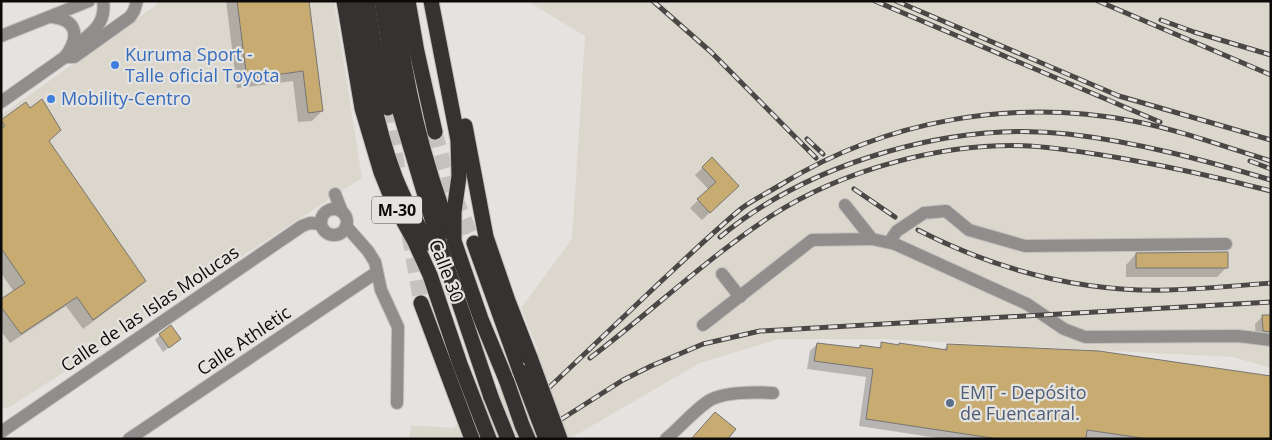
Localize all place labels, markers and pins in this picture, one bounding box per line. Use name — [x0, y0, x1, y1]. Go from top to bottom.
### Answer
place label: Kuruma Sport - Talle oficial Toyota — [125, 42, 280, 87]
marker: Kuruma Sport - Talle oficial Toyota — [109, 59, 121, 71]
place label: Mobility-Centro — [61, 86, 191, 110]
marker: Mobility-Centro — [45, 93, 57, 105]
place label: EMT - Depósito de Fuencarral. — [960, 380, 1087, 425]
marker: EMT - Depósito de Fuencarral. — [944, 397, 956, 409]

